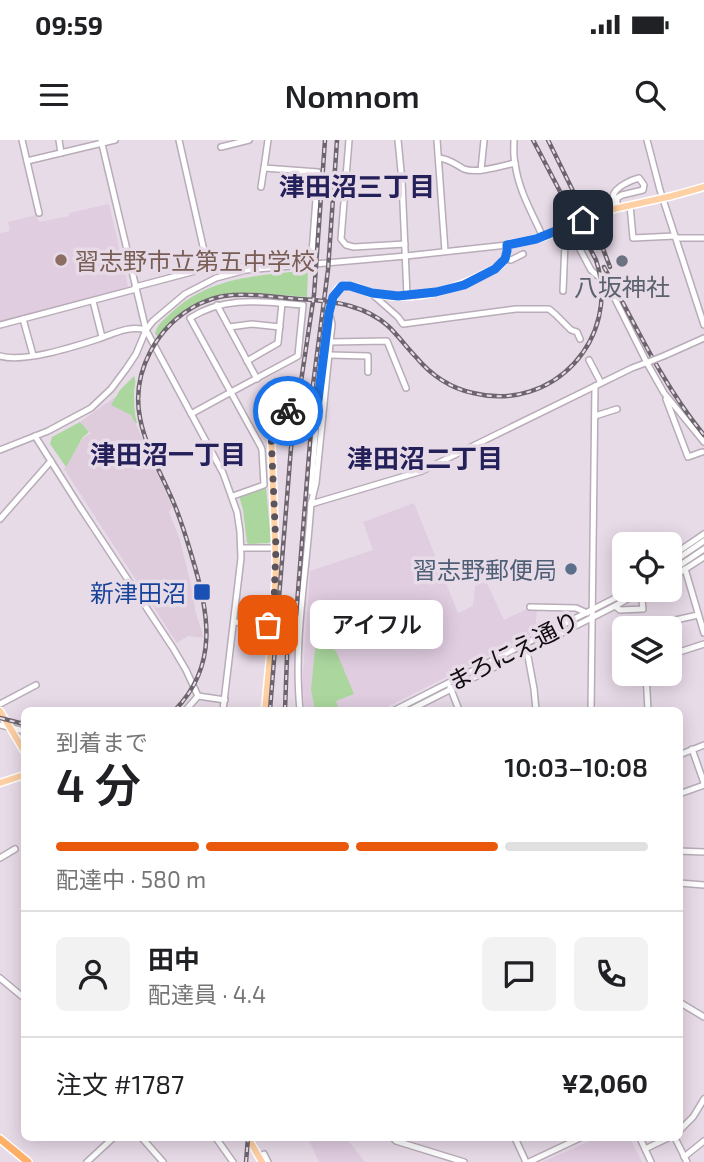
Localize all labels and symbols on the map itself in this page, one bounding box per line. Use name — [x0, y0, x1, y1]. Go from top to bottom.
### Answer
district label: 津田沼三丁目 — [279, 170, 435, 201]
pin — [553, 190, 613, 250]
place label: 習志野市立第五中学校 — [75, 246, 315, 275]
marker: 習志野市立第五中学校 — [53, 252, 69, 268]
marker: 八坂神社 — [614, 253, 630, 269]
place label: 八坂神社 — [574, 272, 670, 301]
courier — [253, 376, 323, 446]
district label: 津田沼一丁目 — [90, 438, 246, 469]
district label: 津田沼二丁目 — [347, 442, 503, 473]
place label: 習志野郵便局 — [413, 555, 557, 584]
marker: 習志野郵便局 — [563, 561, 579, 577]
place label: 新津田沼 — [90, 578, 186, 607]
marker: 新津田沼 — [192, 582, 212, 602]
pin — [238, 595, 298, 655]
callout: アイフル — [310, 601, 443, 650]
street label: まろにえ通り — [442, 604, 584, 696]

